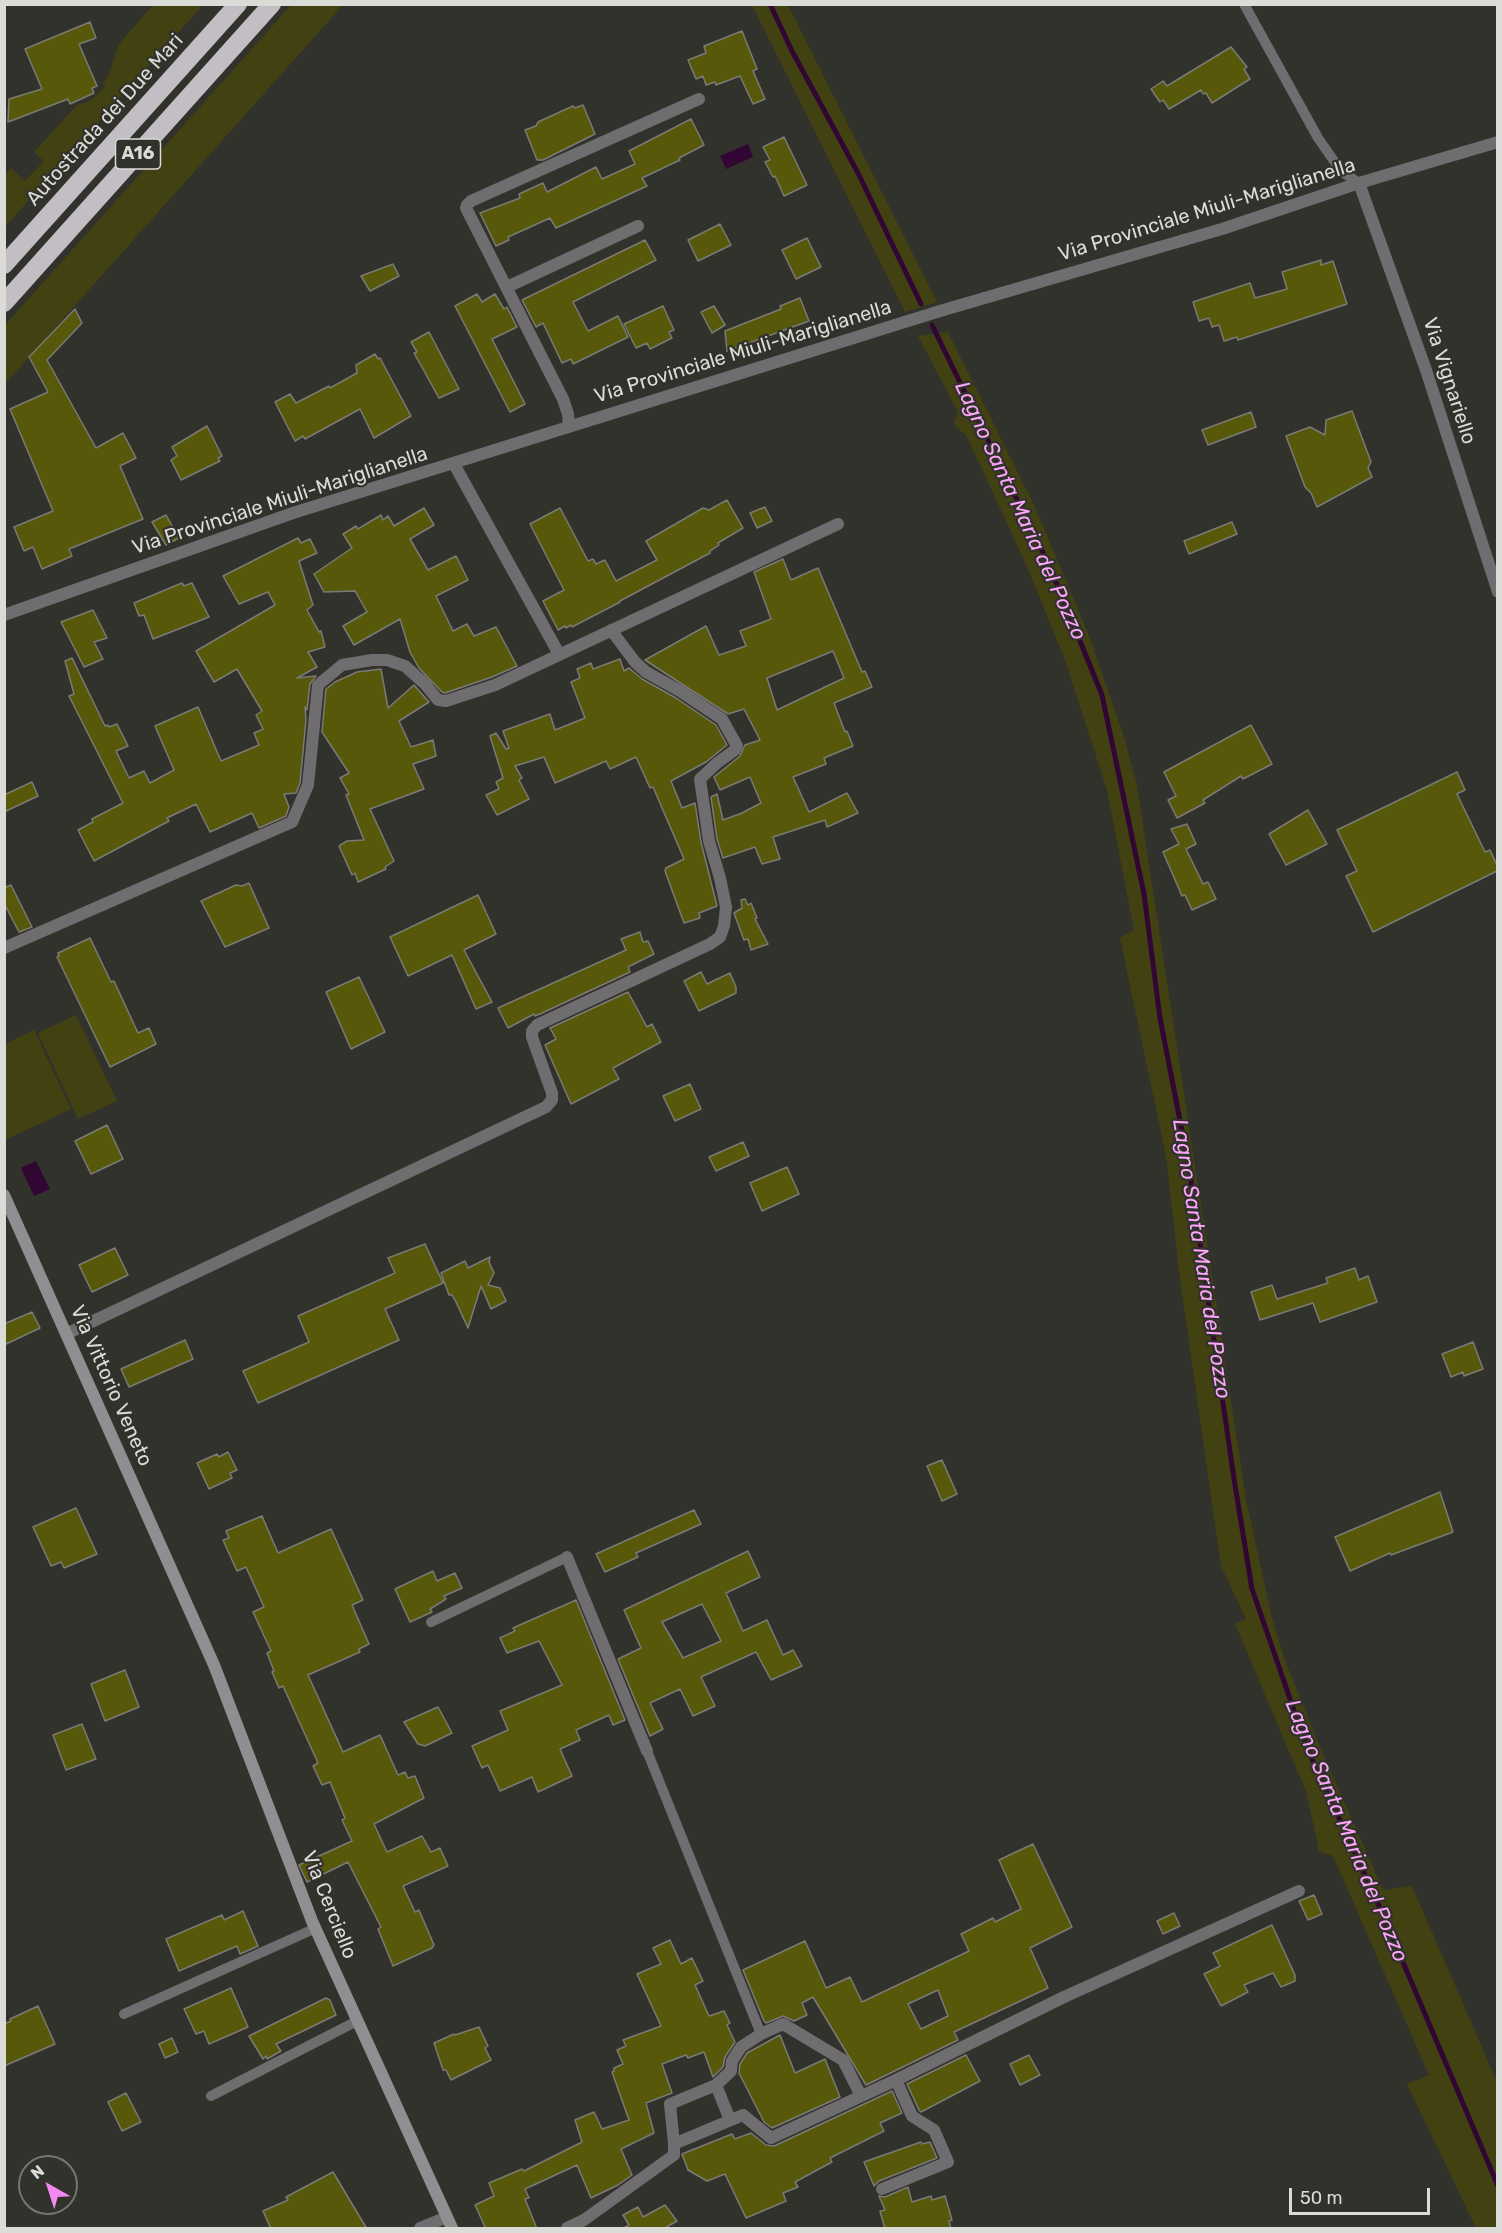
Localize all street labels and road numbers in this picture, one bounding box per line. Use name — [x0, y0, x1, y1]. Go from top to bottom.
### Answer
street label: Autostrada dei Due Mari — [21, 29, 189, 211]
road number: A16 — [116, 139, 160, 169]
street label: Via Provinciale Miuli-Mariglianella — [1056, 153, 1358, 267]
street label: Via Provinciale Miuli-Mariglianella — [592, 295, 894, 409]
street label: Via Vignariello — [1417, 315, 1481, 447]
street label: Via Provinciale Miuli-Mariglianella — [129, 442, 431, 560]
street label: Via Vittorio Veneto — [65, 1302, 157, 1470]
street label: Via Cerciello — [297, 1848, 361, 1962]

